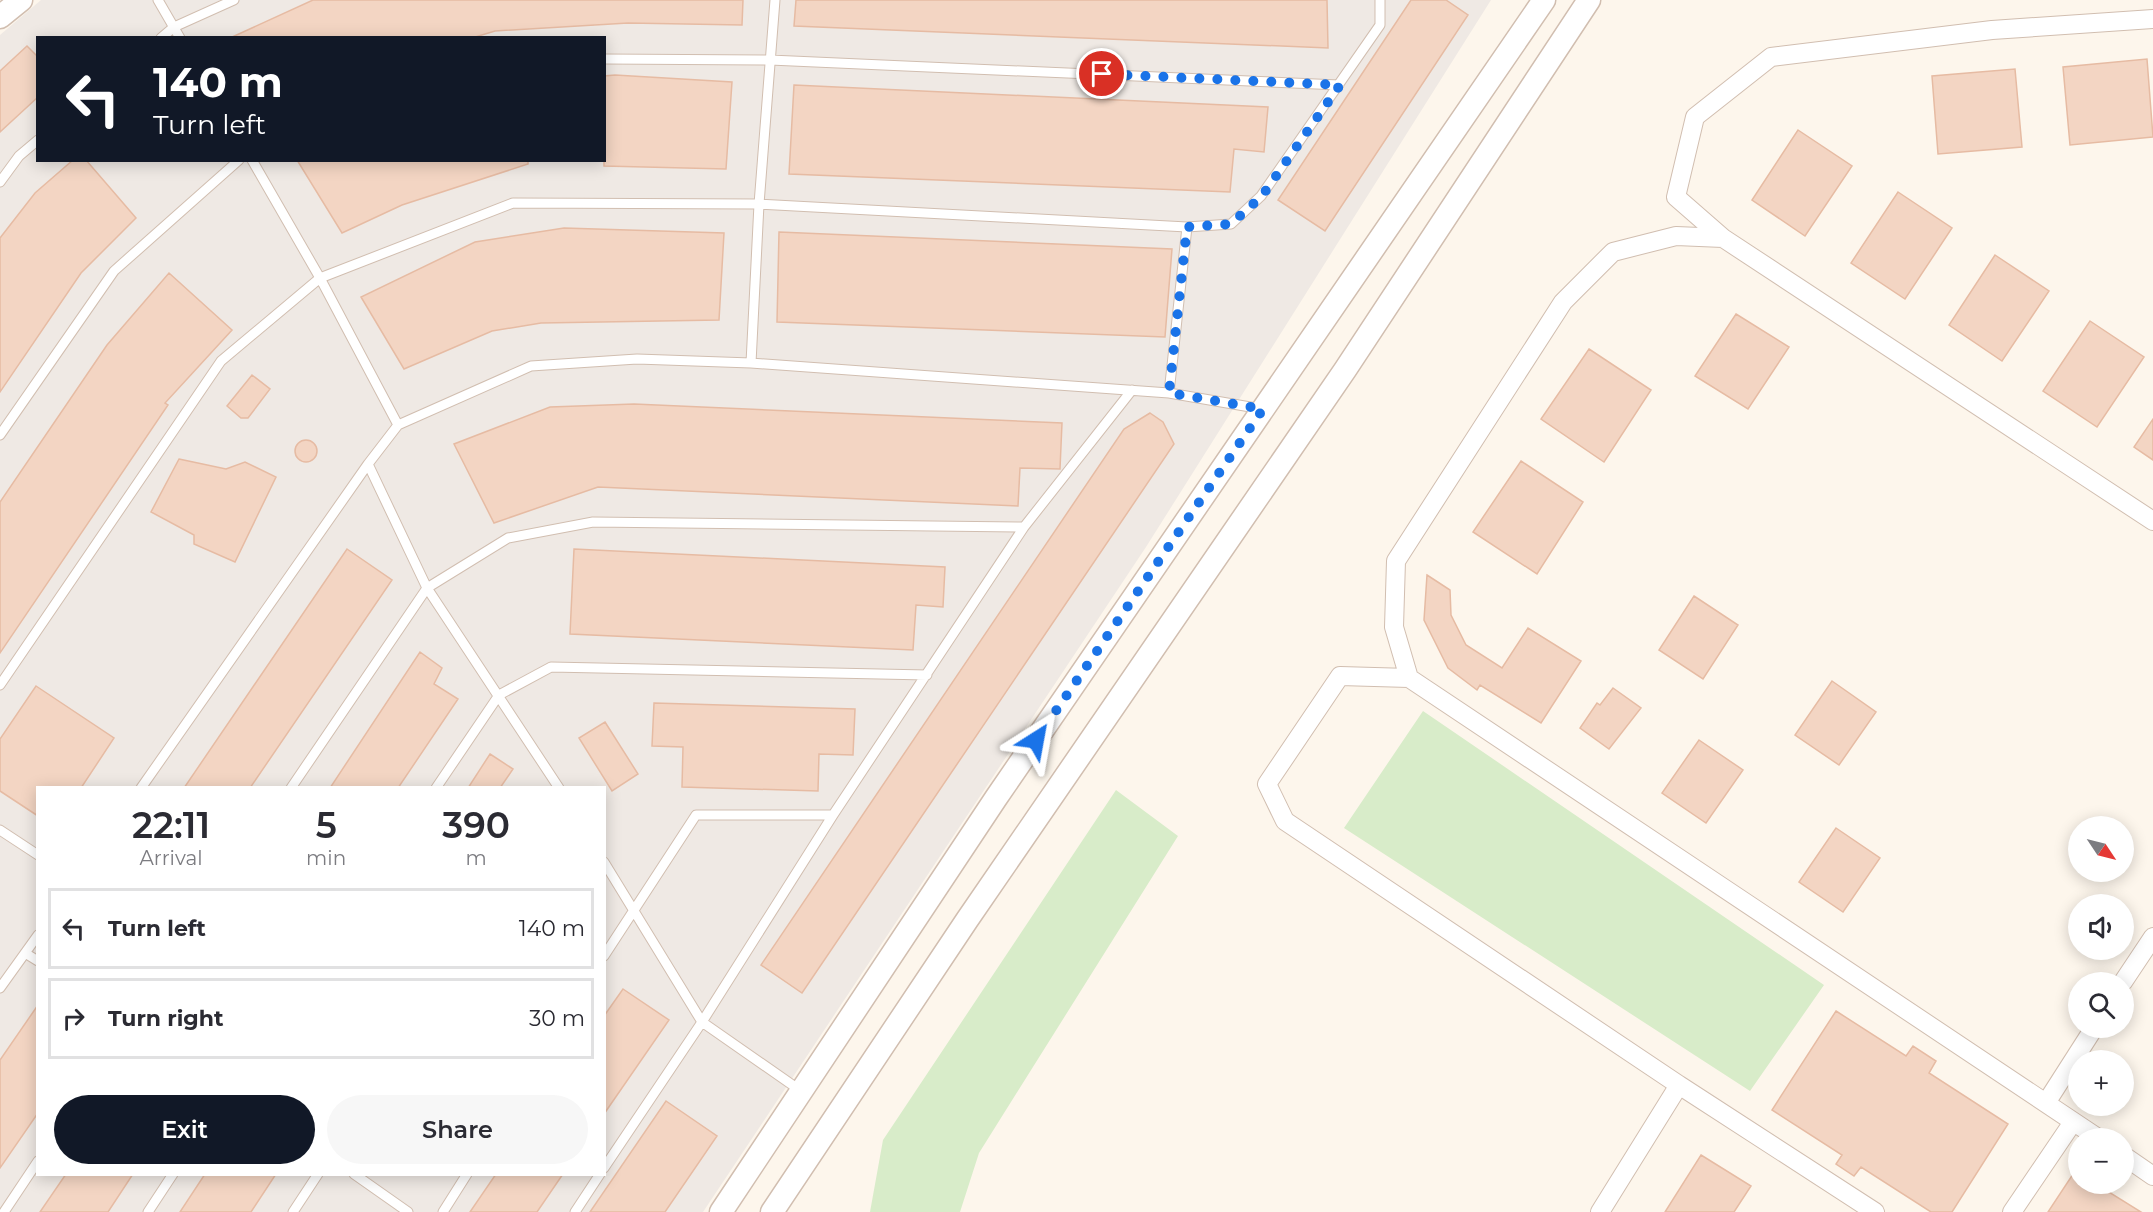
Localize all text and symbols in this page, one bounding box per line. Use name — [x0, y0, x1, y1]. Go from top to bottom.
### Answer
pin — [1076, 48, 1127, 99]
text: 140 m — [153, 56, 283, 108]
icon: arrive — [1085, 57, 1118, 90]
icon: left — [54, 60, 132, 138]
text: Turn left — [153, 108, 266, 141]
position arrow — [1004, 708, 1068, 772]
text: 22:11 — [132, 803, 210, 847]
text: 5 — [316, 803, 337, 847]
text: 390 — [442, 803, 510, 847]
north arrow — [2068, 816, 2134, 882]
map controls — [2068, 816, 2134, 1194]
text: Arrival — [140, 846, 203, 870]
text: min — [306, 846, 346, 870]
text: m — [465, 846, 487, 870]
button: sound — [2068, 894, 2134, 960]
icon: left — [57, 912, 90, 945]
text: Turn left — [108, 915, 206, 942]
text: 140 m — [519, 915, 585, 942]
button: search — [2068, 972, 2134, 1038]
icon: right — [57, 1002, 90, 1035]
text: Turn right — [108, 1005, 223, 1032]
text: 30 m — [529, 1005, 585, 1032]
button: + — [2068, 1050, 2134, 1116]
button: Exit — [54, 1095, 315, 1164]
button: Share — [327, 1095, 588, 1164]
button: − — [2068, 1128, 2134, 1194]

